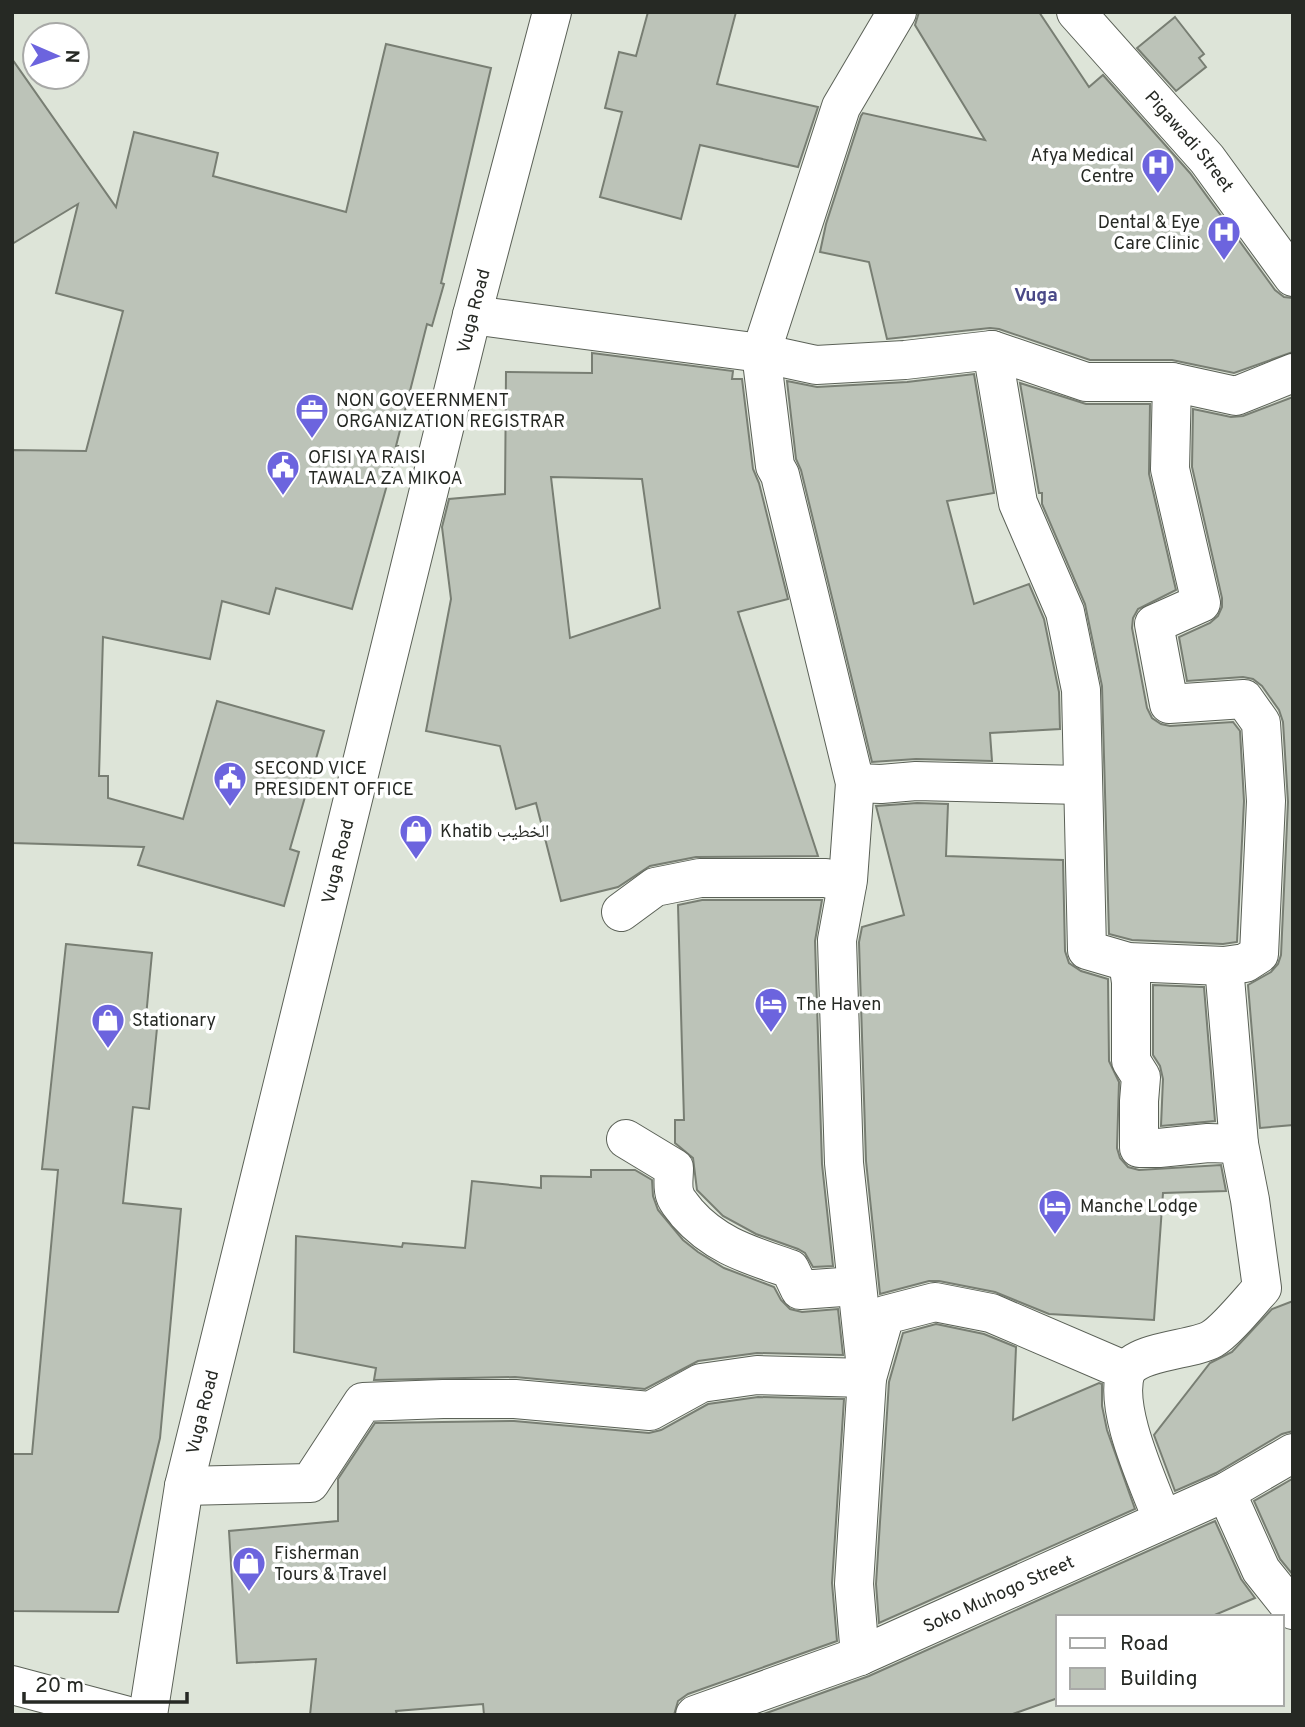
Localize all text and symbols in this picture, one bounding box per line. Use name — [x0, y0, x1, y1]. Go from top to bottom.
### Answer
north arrow — [21, 21, 91, 91]
text: N — [59, 49, 83, 64]
street label: Pigawadi Street — [1139, 87, 1238, 198]
place label: Afya Medical Centre — [1031, 145, 1134, 189]
hospital icon: Afya Medical Centre — [1139, 146, 1177, 195]
place label: Dental & Eye Care Clinic — [1098, 212, 1200, 256]
hospital icon: Dental & Eye Care Clinic — [1205, 213, 1243, 262]
street label: Vuga Road — [453, 267, 497, 356]
district label: Vuga — [1014, 284, 1058, 308]
place label: NON GOVEERNMENT ORGANIZATION REGISTRAR — [336, 390, 565, 434]
office icon: NON GOVEERNMENT ORGANIZATION REGISTRAR — [293, 391, 331, 440]
place label: OFISI YA RAISI TAWALA ZA MIKOA — [308, 447, 463, 491]
public building icon: OFISI YA RAISI TAWALA ZA MIKOA — [264, 448, 302, 497]
place label: SECOND VICE PRESIDENT OFFICE — [254, 758, 414, 802]
public building icon: SECOND VICE PRESIDENT OFFICE — [211, 759, 249, 808]
shop icon: Khatib الخطيب — [397, 812, 435, 861]
street label: Vuga Road — [318, 817, 361, 906]
place label: Khatib الخطيب — [440, 821, 549, 844]
hotel icon: The Haven — [752, 985, 790, 1034]
place label: The Haven — [796, 994, 881, 1017]
shop icon: Stationary — [89, 1001, 127, 1050]
place label: Stationary — [132, 1010, 216, 1033]
hotel icon: Manche Lodge — [1036, 1187, 1074, 1236]
place label: Manche Lodge — [1080, 1196, 1198, 1219]
street label: Vuga Road — [182, 1368, 225, 1457]
place label: Fisherman Tours & Travel — [274, 1543, 387, 1587]
shop icon: Fisherman Tours & Travel — [230, 1544, 268, 1593]
street label: Soko Muhogo Street — [920, 1551, 1078, 1639]
legend — [1056, 1615, 1284, 1706]
text: Road — [1120, 1631, 1169, 1658]
scale bar — [24, 1660, 187, 1704]
text: Building — [1120, 1666, 1198, 1693]
text: 20 m — [35, 1673, 84, 1700]

